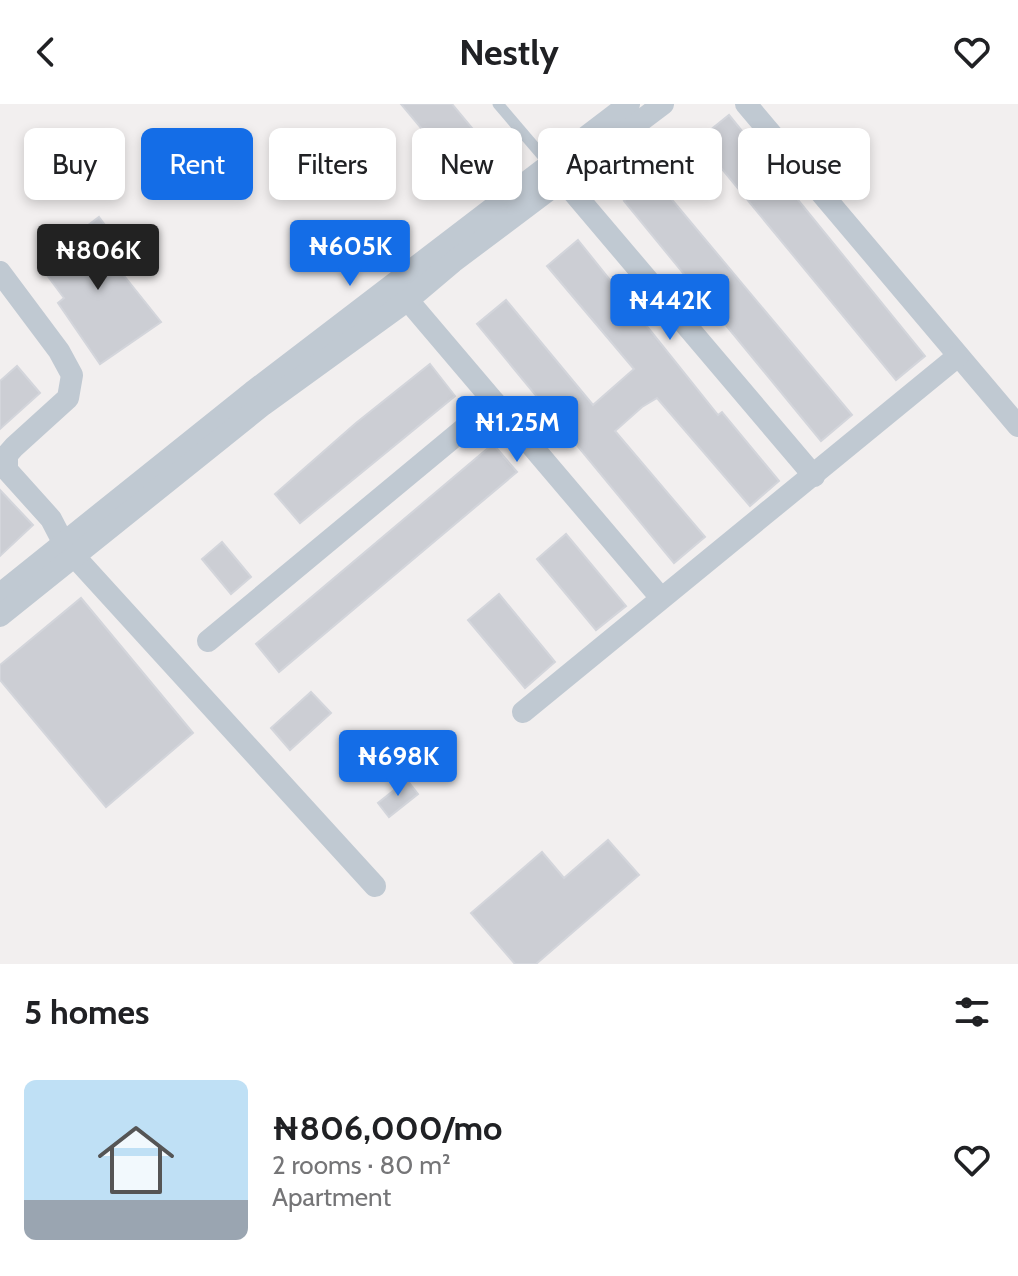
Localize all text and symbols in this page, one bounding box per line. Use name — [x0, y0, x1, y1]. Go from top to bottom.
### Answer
icon: back — [24, 30, 68, 74]
text: Nestly — [459, 30, 559, 74]
icon: heart — [950, 30, 994, 74]
chip: Buy — [24, 128, 125, 200]
chip: Rent — [141, 128, 253, 200]
chip: Filters — [269, 128, 396, 200]
chip: New — [412, 128, 522, 200]
chip: Apartment — [538, 128, 722, 200]
chip: House — [738, 128, 870, 200]
pin: ₦605K — [294, 220, 406, 288]
pin: ₦806K — [42, 224, 154, 292]
text: ₦605K — [308, 230, 392, 262]
text: ₦806K — [55, 234, 141, 266]
pin: ₦442K — [614, 274, 726, 342]
text: ₦442K — [628, 284, 712, 316]
pin: ₦1.25M — [452, 396, 582, 464]
text: ₦1.25M — [474, 406, 560, 438]
pin: ₦698K — [342, 730, 454, 798]
text: ₦698K — [357, 740, 439, 772]
icon: filters — [950, 990, 994, 1034]
text: 5 homes — [24, 991, 149, 1033]
text: ₦806,000/mo — [272, 1107, 503, 1149]
icon: home — [88, 1112, 184, 1208]
icon: heart — [950, 1138, 994, 1182]
text: 2 rooms · 80 m² — [272, 1149, 451, 1181]
text: Apartment — [272, 1181, 391, 1213]

